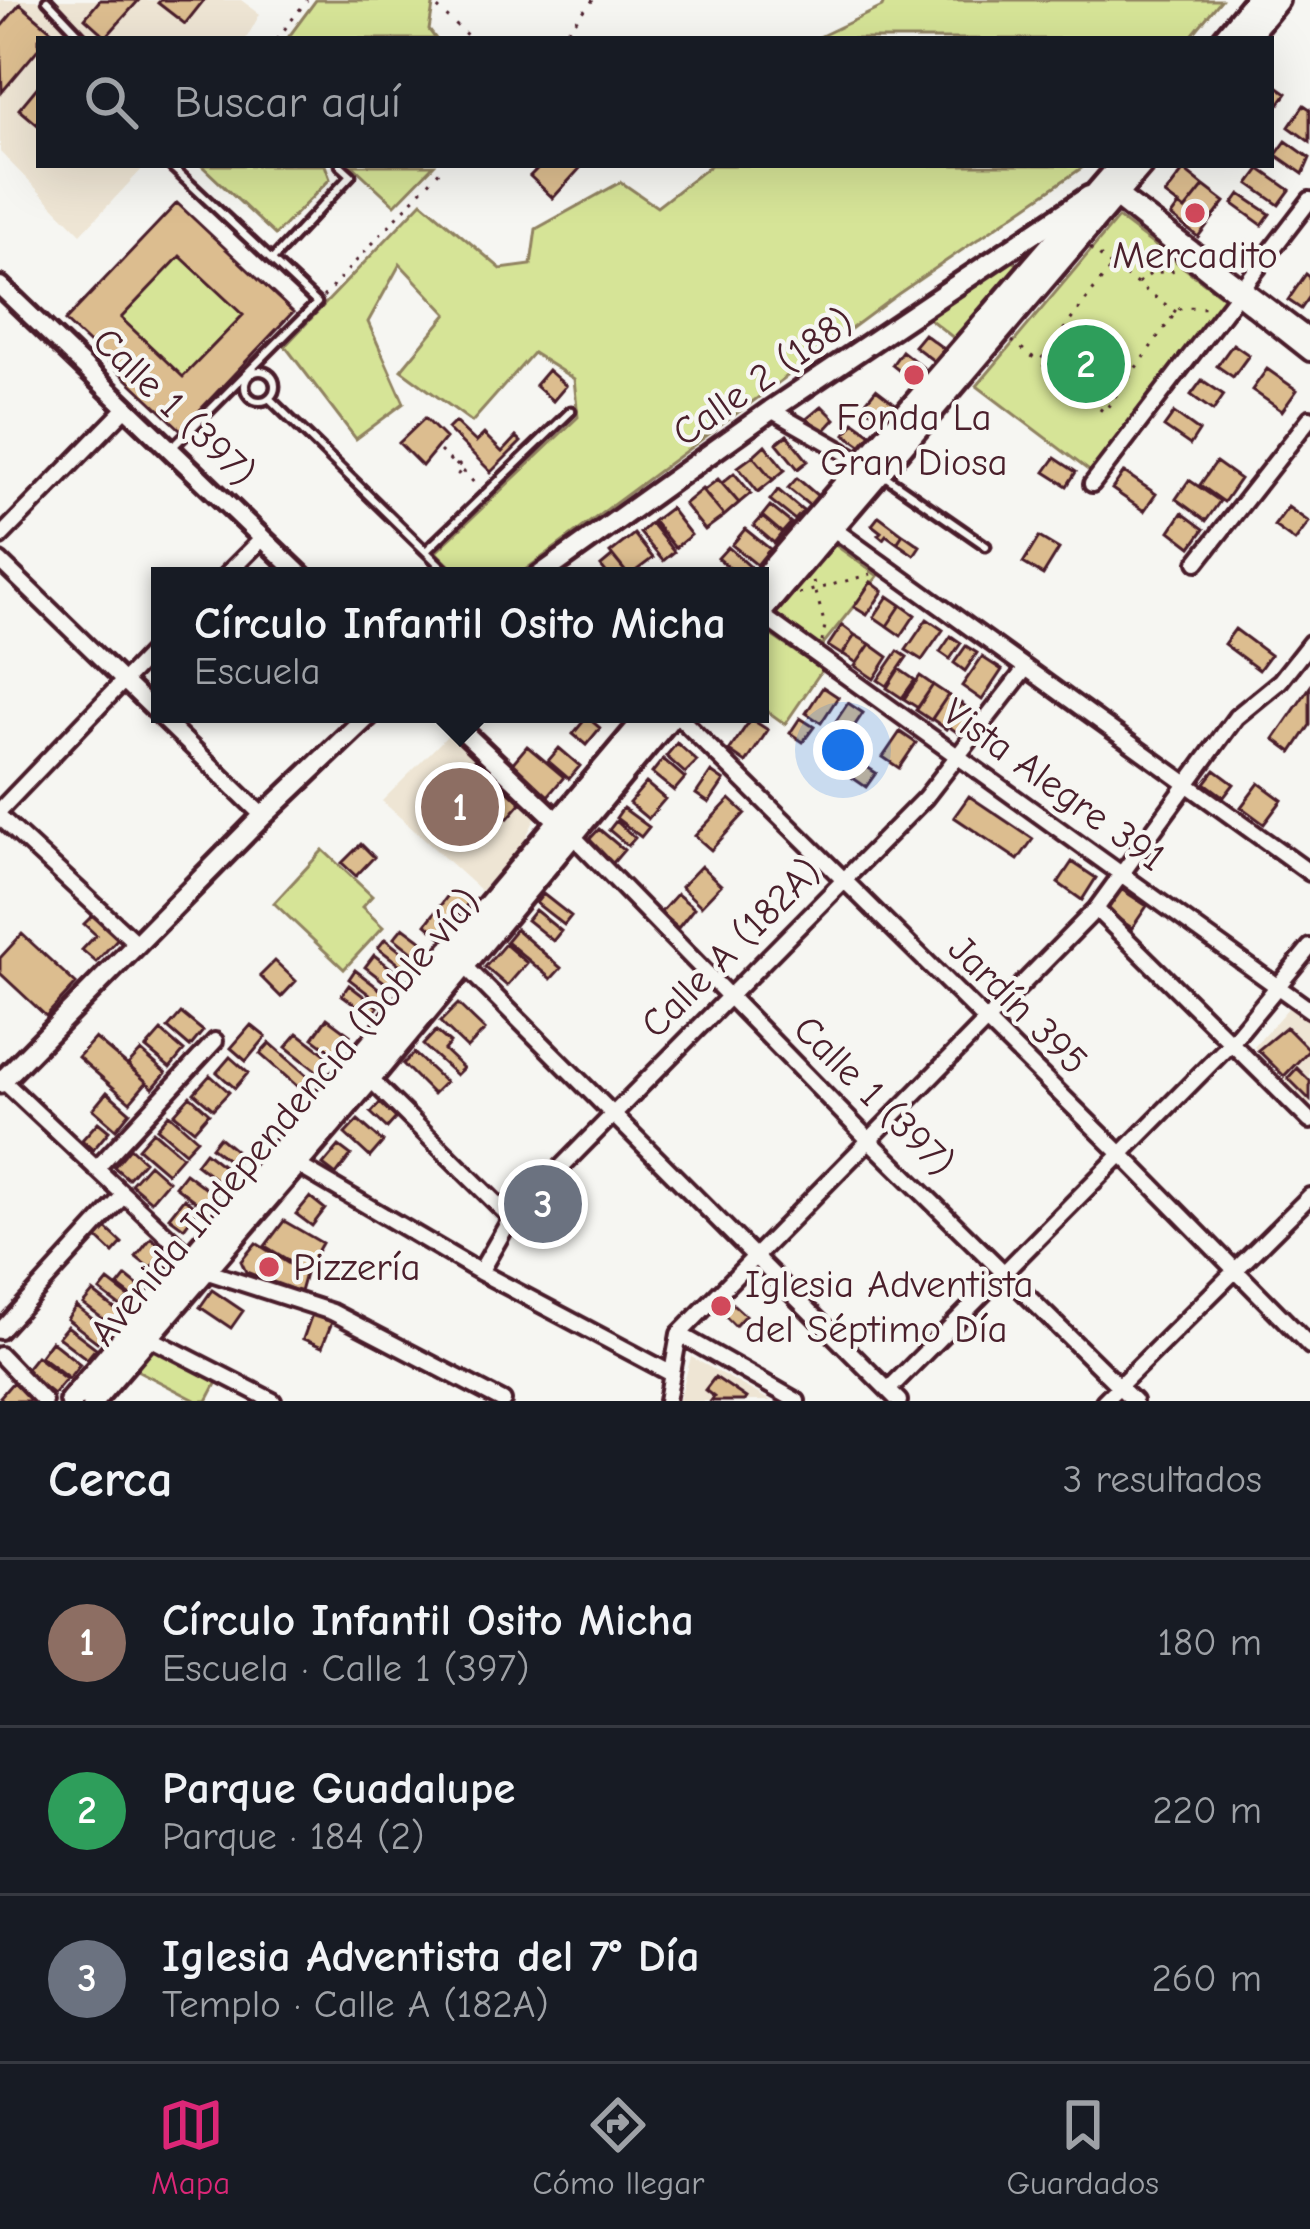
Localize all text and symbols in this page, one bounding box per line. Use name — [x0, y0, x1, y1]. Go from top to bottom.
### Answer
search box — [36, 36, 1274, 168]
icon: search — [78, 69, 144, 135]
text: Buscar aquí — [174, 76, 401, 128]
marker: Mercadito — [1182, 200, 1208, 226]
place label: Mercadito — [1112, 233, 1278, 278]
street label: Calle 2 (188) — [664, 298, 862, 456]
street label: Calle 1 (397) — [84, 319, 264, 495]
pin: 2 — [1047, 319, 1125, 409]
marker: Fonda La Gran Diosa — [901, 362, 927, 388]
place label: Fonda La Gran Diosa — [820, 395, 1008, 485]
popup — [151, 567, 769, 723]
text: Círculo Infantil Osito Micha — [194, 597, 726, 649]
text: Escuela — [194, 649, 321, 694]
street label: Vista Alegre 391 — [934, 689, 1174, 881]
your location — [813, 720, 873, 780]
pin: 1 — [421, 762, 499, 852]
street label: Calle A (182A) — [632, 849, 830, 1047]
street label: Avenida Independencia (Doble vía) — [80, 879, 490, 1355]
street label: Jardín 395 — [939, 926, 1097, 1084]
street label: Calle 1 (397) — [785, 1007, 963, 1185]
pin: 3 — [504, 1159, 582, 1249]
place label: Pizzería — [293, 1245, 421, 1290]
marker: Pizzería — [256, 1254, 282, 1280]
place label: Iglesia Adventista del Séptimo Día — [745, 1262, 1034, 1352]
marker: Iglesia Adventista del Séptimo Día — [708, 1293, 734, 1319]
text: Cerca — [48, 1450, 173, 1509]
text: 3 resultados — [1063, 1457, 1262, 1502]
text: Círculo Infantil Osito Micha — [162, 1594, 694, 1646]
text: 1 — [79, 1620, 95, 1665]
text: 180 m — [1157, 1620, 1262, 1665]
text: Escuela · Calle 1 (397) — [162, 1646, 530, 1691]
text: Parque Guadalupe — [162, 1762, 515, 1814]
text: 2 — [77, 1788, 97, 1833]
text: 220 m — [1152, 1788, 1262, 1833]
text: Parque · 184 (2) — [162, 1814, 424, 1859]
text: Iglesia Adventista del 7° Día — [162, 1930, 700, 1982]
text: 3 — [77, 1956, 97, 2001]
text: 260 m — [1151, 1956, 1262, 2001]
text: Templo · Calle A (182A) — [162, 1982, 549, 2027]
tab: Mapa — [151, 2092, 230, 2202]
tab: Cómo llegar — [532, 2092, 704, 2202]
tab: Guardados — [1006, 2092, 1159, 2202]

